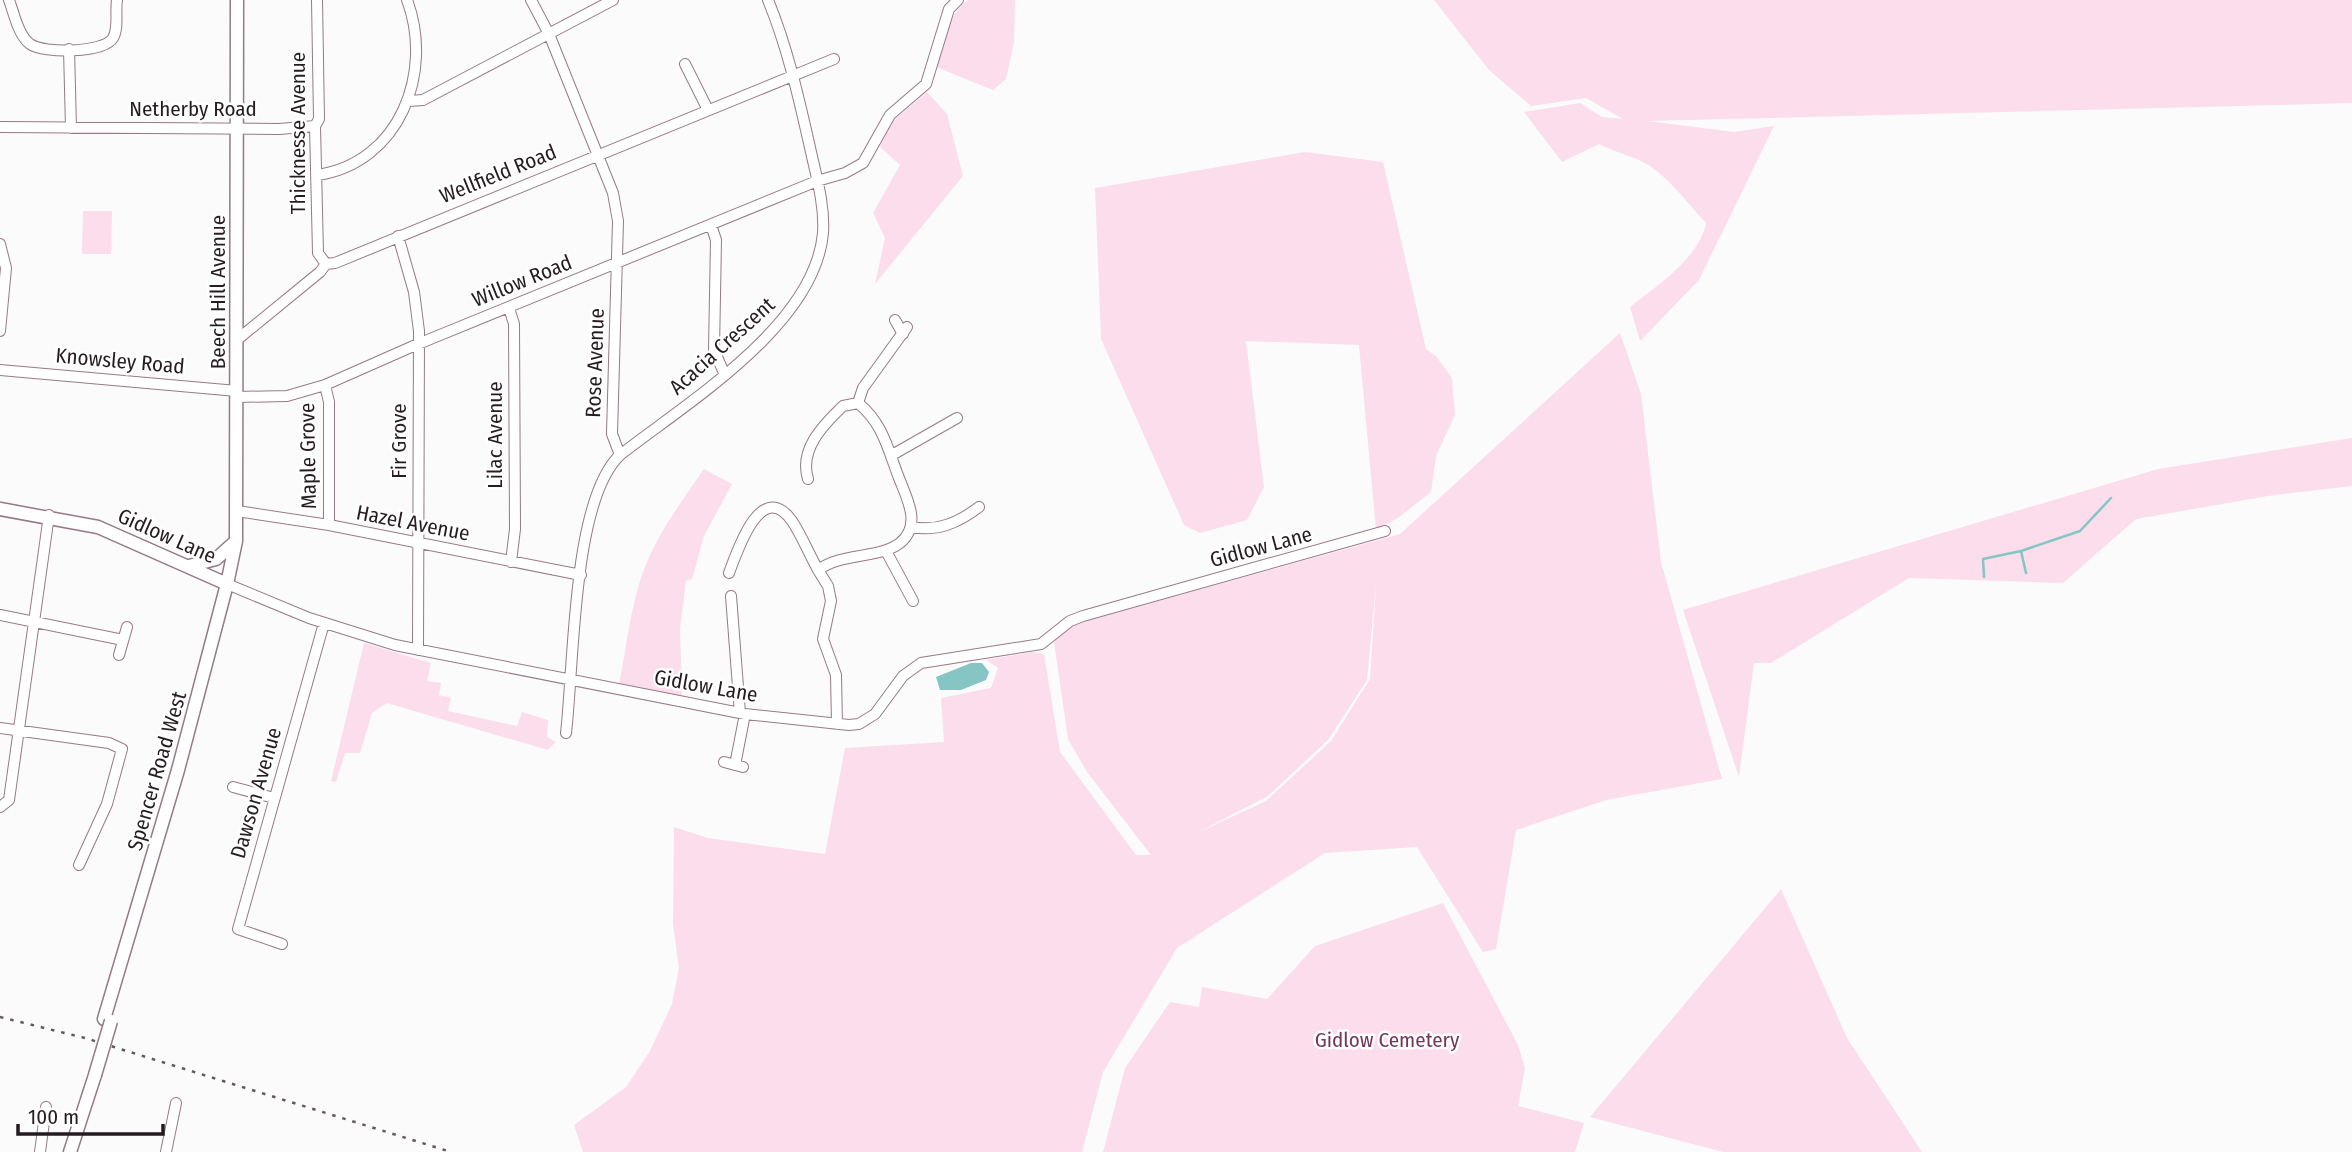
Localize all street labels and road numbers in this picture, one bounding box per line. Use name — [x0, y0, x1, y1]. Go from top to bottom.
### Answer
street label: Thicknesse Avenue — [285, 52, 311, 214]
street label: Netherby Road — [129, 96, 257, 122]
street label: Wellfield Road — [436, 139, 560, 209]
street label: Beech Hill Avenue — [205, 215, 231, 369]
street label: Willow Road — [468, 249, 576, 313]
street label: Acacia Crescent — [664, 292, 780, 400]
street label: Rose Avenue — [580, 308, 610, 418]
street label: Knowsley Road — [54, 342, 186, 380]
street label: Lilac Avenue — [482, 381, 508, 489]
street label: Maple Grove — [294, 403, 322, 509]
street label: Fir Grove — [386, 403, 412, 479]
street label: Hazel Avenue — [354, 499, 472, 547]
street label: Gidlow Lane — [114, 503, 220, 569]
street label: Gidlow Lane — [1207, 521, 1315, 573]
street label: Gidlow Lane — [652, 664, 760, 708]
street label: Spencer Road West — [122, 688, 192, 854]
street label: Dawson Avenue — [225, 725, 287, 861]

